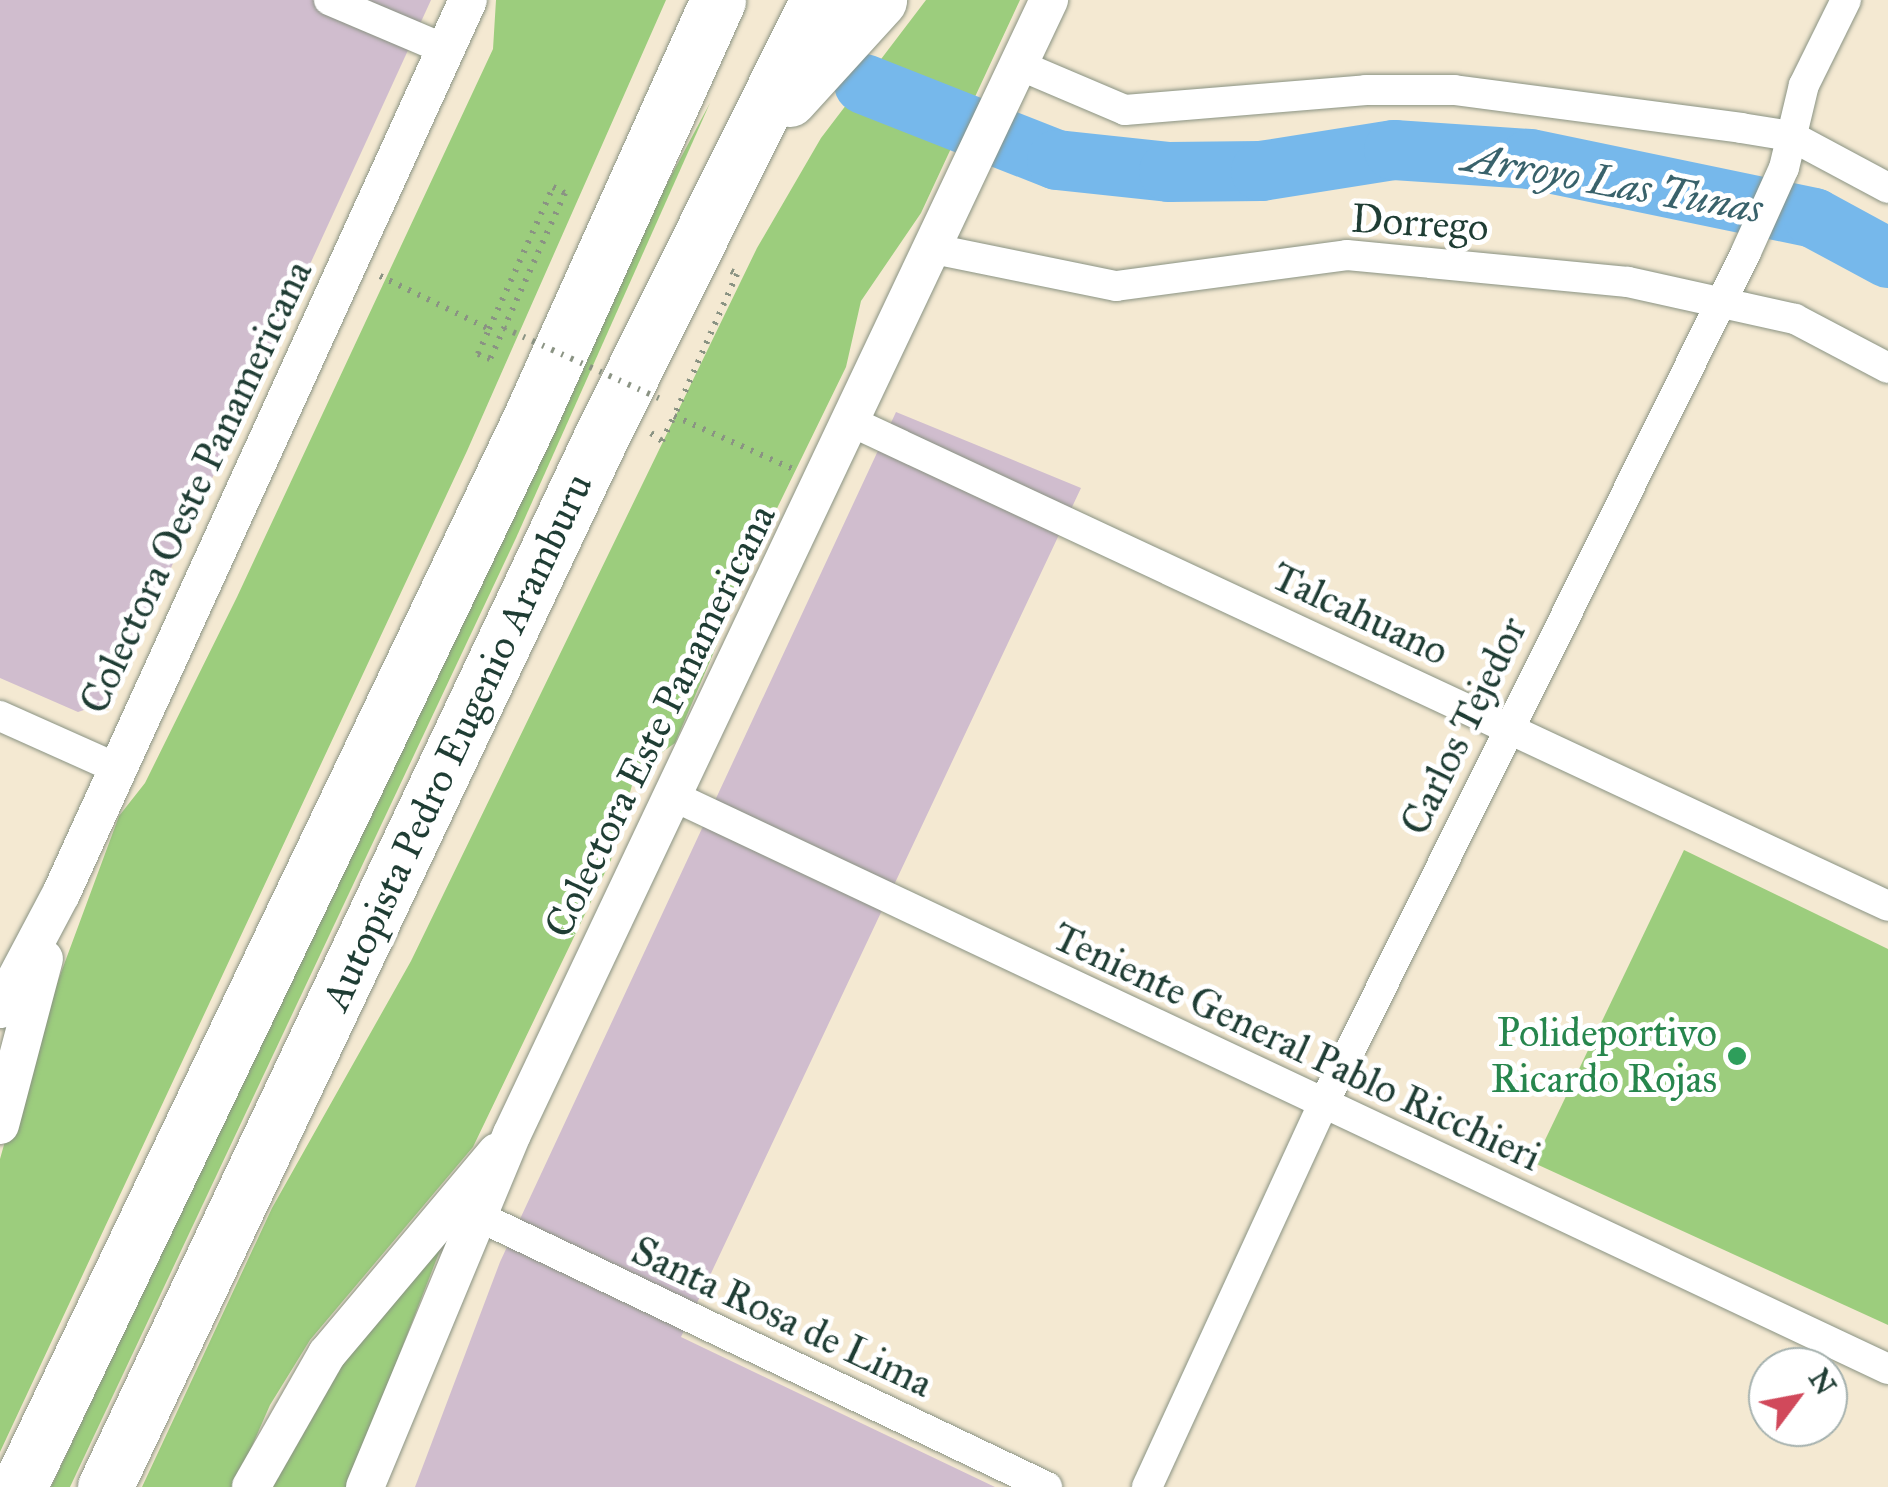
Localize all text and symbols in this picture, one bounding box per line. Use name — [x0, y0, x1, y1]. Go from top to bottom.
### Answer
water label: Arroyo Las Tunas — [1459, 132, 1767, 234]
street label: Dorrego — [1350, 194, 1490, 252]
street label: Colectora Oeste Panamericana — [70, 253, 322, 721]
street label: Autopista Pedro Eugenio Aramburu — [311, 466, 603, 1018]
street label: Colectora Este Panamericana — [534, 497, 786, 945]
street label: Talcahuano — [1264, 552, 1456, 676]
street label: Carlos Tejedor — [1391, 609, 1537, 843]
street label: Teniente General Pablo Ricchieri — [1045, 913, 1549, 1181]
place label: Polideportivo Ricardo Rojas — [1491, 1009, 1717, 1103]
marker: Polideportivo Ricardo Rojas — [1726, 1045, 1748, 1067]
street label: Santa Rosa de Lima — [624, 1226, 940, 1408]
north arrow — [1748, 1347, 1848, 1447]
text: N — [1801, 1363, 1843, 1401]

